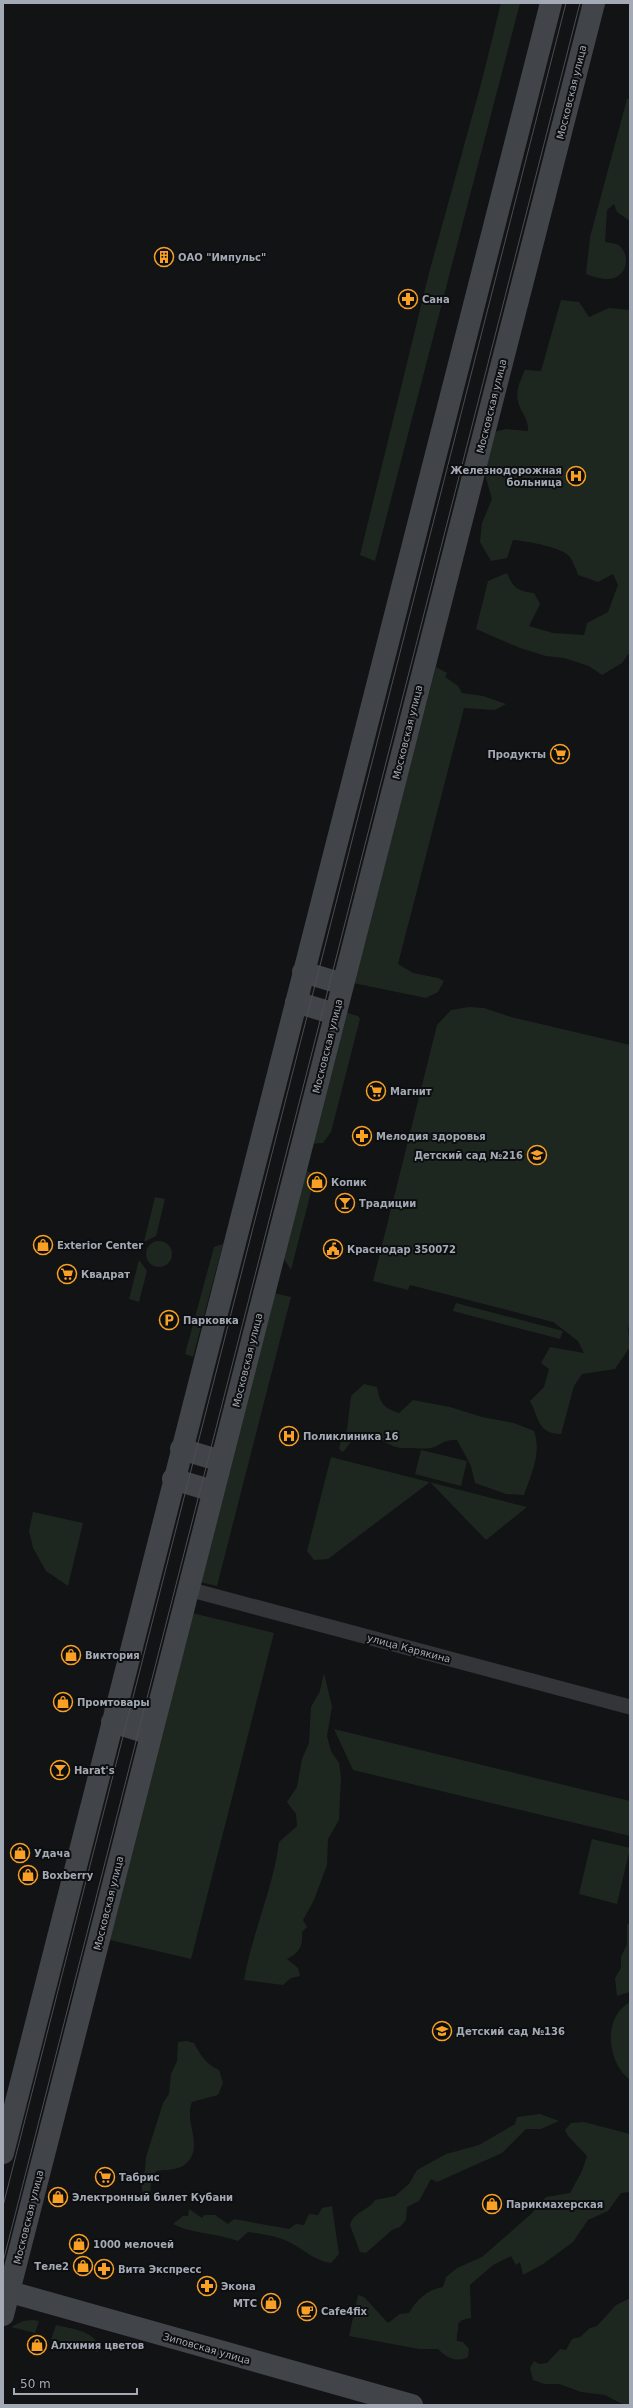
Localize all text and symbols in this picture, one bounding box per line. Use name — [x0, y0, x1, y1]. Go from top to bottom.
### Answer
street label: Московская улица — [554, 44, 589, 140]
building icon: ОАО "Импульс" — [153, 246, 175, 268]
place label: ОАО "Импульс" — [178, 252, 266, 263]
pharmacy icon: Сана — [397, 288, 419, 310]
place label: Сана — [422, 294, 450, 305]
street label: Московская улица — [474, 358, 509, 454]
place label: Железнодорожная больница — [450, 465, 562, 488]
hospital icon: Железнодорожная больница — [565, 465, 587, 487]
street label: Московская улица — [390, 684, 425, 780]
supermarket icon: Продукты — [549, 743, 571, 765]
place label: Продукты — [487, 749, 546, 760]
street label: Московская улица — [310, 998, 345, 1094]
supermarket icon: Магнит — [365, 1080, 387, 1102]
place label: Магнит — [390, 1086, 432, 1097]
pharmacy icon: Мелодия здоровья — [351, 1125, 373, 1147]
place label: Мелодия здоровья — [376, 1131, 486, 1142]
school or university icon: Детский сад №216 — [526, 1144, 548, 1166]
place label: Детский сад №216 — [414, 1150, 523, 1161]
shop icon: Копик — [306, 1171, 328, 1193]
place label: Копик — [331, 1177, 367, 1188]
bar icon: Традиции — [334, 1192, 356, 1214]
place label: Традиции — [359, 1198, 416, 1209]
shop icon: Exterior Center — [32, 1234, 54, 1256]
public building icon: Краснодар 350072 — [322, 1238, 344, 1260]
place label: Exterior Center — [57, 1240, 143, 1251]
place label: Краснодар 350072 — [347, 1244, 456, 1255]
supermarket icon: Квадрат — [56, 1263, 78, 1285]
place label: Квадрат — [81, 1269, 130, 1280]
parking icon: Парковка — [158, 1309, 180, 1331]
street label: Московская улица — [230, 1312, 265, 1408]
place label: Парковка — [183, 1315, 239, 1326]
hospital icon: Поликлиника 16 — [278, 1425, 300, 1447]
place label: Поликлиника 16 — [303, 1431, 399, 1442]
street label: улица Карякина — [366, 1632, 452, 1665]
shop icon: Виктория — [60, 1644, 82, 1666]
place label: Виктория — [85, 1650, 140, 1661]
shop icon: Промтовары — [52, 1691, 74, 1713]
place label: Промтовары — [77, 1697, 150, 1708]
bar icon: Harat's — [49, 1759, 71, 1781]
place label: Harat's — [74, 1765, 115, 1776]
shop icon: Удача — [9, 1842, 31, 1864]
place label: Удача — [34, 1848, 70, 1859]
street label: Московская улица — [91, 1855, 126, 1951]
shop icon: Boxberry — [17, 1864, 39, 1886]
place label: Boxberry — [42, 1870, 94, 1881]
school or university icon: Детский сад №136 — [431, 2020, 453, 2042]
place label: Детский сад №136 — [456, 2026, 565, 2037]
supermarket icon: Табрис — [94, 2166, 116, 2188]
street label: Московская улица — [11, 2169, 46, 2265]
place label: Табрис — [119, 2172, 160, 2183]
shop icon: Электронный билет Кубани — [47, 2186, 69, 2208]
place label: Электронный билет Кубани — [72, 2192, 233, 2203]
shop icon: Парикмахерская — [481, 2193, 503, 2215]
place label: Парикмахерская — [506, 2199, 603, 2210]
shop icon: 1000 мелочей — [68, 2233, 90, 2255]
place label: 1000 мелочей — [93, 2239, 174, 2250]
shop icon: Теле2 — [72, 2255, 94, 2277]
pharmacy icon: Вита Экспресс — [93, 2258, 115, 2280]
place label: Теле2 — [34, 2261, 69, 2272]
place label: Вита Экспресс — [118, 2264, 201, 2275]
pharmacy icon: Экона — [196, 2275, 218, 2297]
place label: Экона — [221, 2281, 256, 2292]
shop icon: МТС — [260, 2292, 282, 2314]
place label: МТС — [233, 2298, 257, 2309]
cafe icon: Cafe4fix — [296, 2300, 318, 2322]
place label: Cafe4fix — [321, 2306, 368, 2317]
street label: Зиповская улица — [162, 2331, 252, 2366]
shop icon: Алхимия цветов — [26, 2334, 48, 2356]
place label: Алхимия цветов — [51, 2340, 144, 2351]
scale bar — [14, 2370, 137, 2396]
text: 50 m — [20, 2377, 51, 2391]

